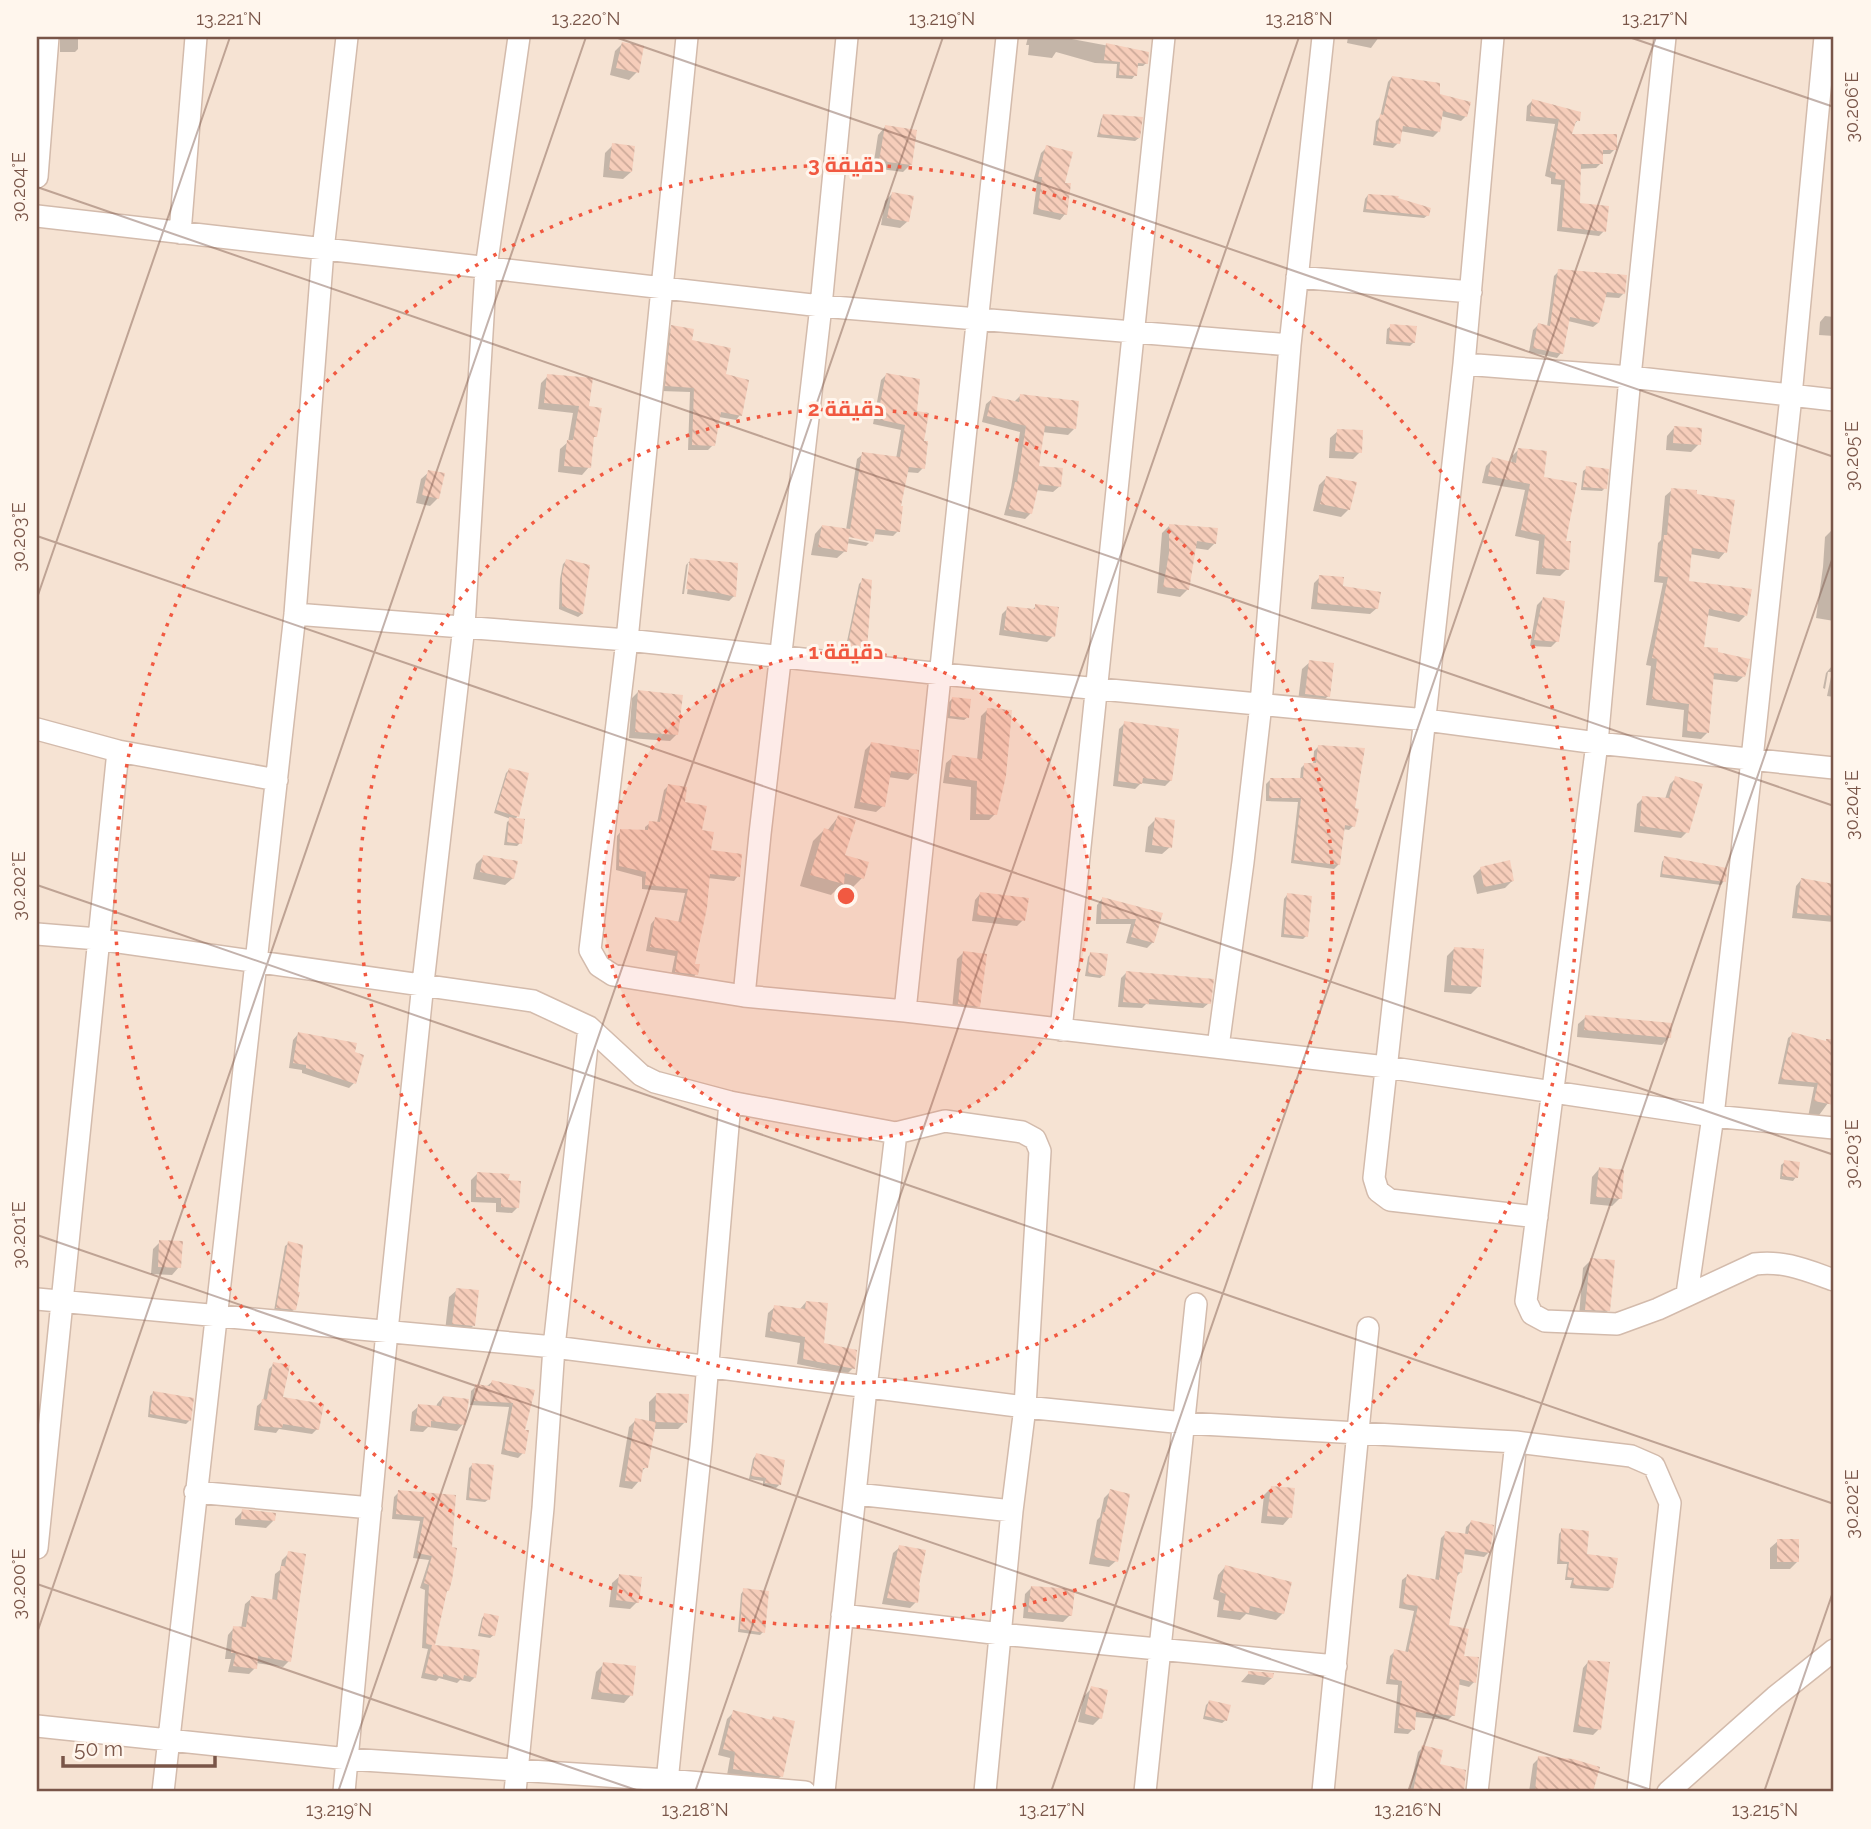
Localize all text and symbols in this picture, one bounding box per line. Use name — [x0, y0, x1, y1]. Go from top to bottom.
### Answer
text: 13.221°N — [196, 8, 262, 29]
text: 13.220°N — [552, 8, 620, 29]
text: 13.219°N — [909, 8, 975, 29]
text: 13.218°N — [1265, 8, 1333, 29]
text: 13.217°N — [1622, 8, 1688, 29]
text: 30.206°E — [1841, 71, 1862, 143]
text: 30.204°E — [8, 152, 29, 222]
text: 3 دقيقة — [808, 152, 884, 177]
text: 2 دقيقة — [808, 396, 884, 421]
text: 30.205°E — [1841, 421, 1862, 491]
text: 30.203°E — [8, 502, 29, 572]
text: 1 دقيقة — [809, 639, 883, 664]
text: 30.204°E — [1841, 770, 1862, 840]
text: 30.202°E — [8, 851, 29, 921]
centre of rings — [834, 884, 858, 908]
text: 30.203°E — [1841, 1119, 1862, 1189]
text: 30.201°E — [8, 1201, 29, 1269]
text: 30.202°E — [1841, 1469, 1862, 1539]
text: 30.200°E — [8, 1549, 29, 1619]
scale bar — [63, 1724, 215, 1768]
text: 50 m — [74, 1736, 123, 1761]
text: 13.219°N — [306, 1799, 372, 1820]
text: 13.218°N — [661, 1799, 729, 1820]
text: 13.217°N — [1019, 1799, 1085, 1820]
text: 13.216°N — [1374, 1799, 1442, 1820]
text: 13.215°N — [1732, 1799, 1798, 1820]

